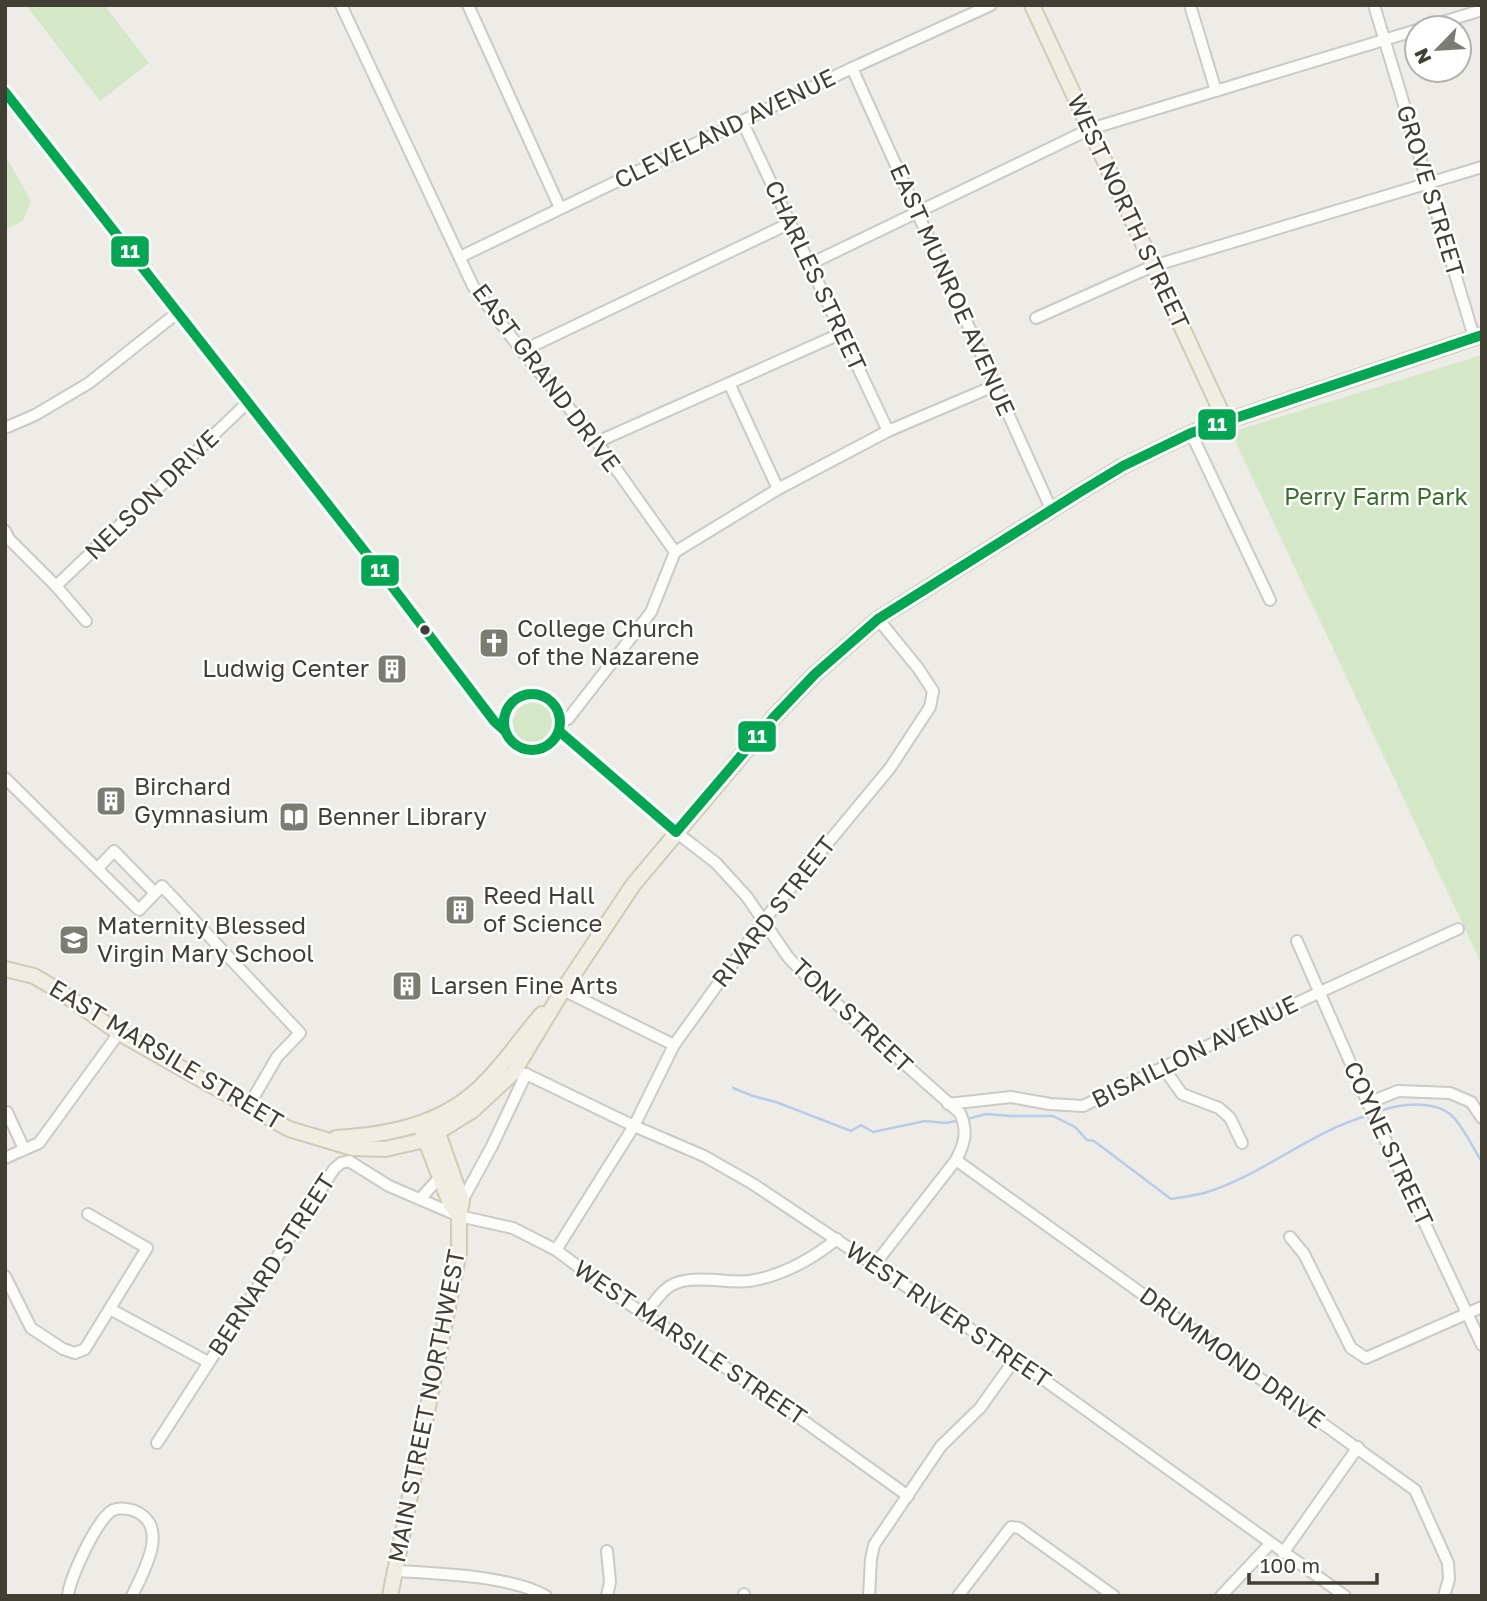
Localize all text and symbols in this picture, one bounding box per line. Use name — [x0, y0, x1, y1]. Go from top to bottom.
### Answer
north arrow — [1403, 14, 1473, 84]
text: N — [1409, 45, 1436, 68]
street label: CLEVELAND AVENUE — [609, 62, 840, 194]
street label: WEST NORTH STREET — [1062, 89, 1197, 333]
street label: GROVE STREET — [1392, 101, 1471, 280]
street label: EAST MUNROE AVENUE — [885, 159, 1022, 420]
street label: CHARLES STREET — [759, 175, 873, 376]
line badge: 11 — [110, 235, 150, 268]
text: 11 — [120, 239, 140, 262]
street label: EAST GRAND DRIVE — [467, 277, 627, 477]
line badge: 11 — [1197, 408, 1237, 441]
text: 11 — [1207, 412, 1227, 435]
street label: NELSON DRIVE — [78, 423, 224, 565]
park label: Perry Farm Park — [1284, 481, 1468, 510]
line badge: 11 — [360, 554, 400, 587]
text: 11 — [370, 558, 390, 581]
place label: College Church of the Nazarene — [517, 613, 700, 670]
unlabelled marker — [418, 623, 432, 637]
church icon: College Church of the Nazarene — [477, 626, 511, 660]
building icon: Ludwig Center — [375, 652, 409, 686]
place label: Ludwig Center — [202, 653, 369, 682]
line badge: 11 — [737, 720, 777, 753]
text: 11 — [747, 724, 767, 747]
place label: Birchard Gymnasium — [134, 771, 269, 828]
building icon: Birchard Gymnasium — [94, 784, 128, 818]
library icon: Benner Library — [277, 800, 311, 834]
place label: Benner Library — [317, 801, 487, 830]
street label: RIVARD STREET — [705, 830, 841, 992]
place label: Reed Hall of Science — [483, 880, 602, 937]
building icon: Reed Hall of Science — [443, 893, 477, 927]
place label: Maternity Blessed Virgin Mary School — [97, 910, 314, 967]
school or university icon: Maternity Blessed Virgin Mary School — [57, 923, 91, 957]
street label: TONI STREET — [787, 952, 920, 1078]
building icon: Larsen Fine Arts — [390, 969, 424, 1003]
place label: Larsen Fine Arts — [430, 970, 618, 999]
street label: EAST MARSILE STREET — [45, 972, 289, 1135]
street label: BISAILLON AVENUE — [1087, 988, 1302, 1113]
street label: COYNE STREET — [1339, 1056, 1440, 1230]
street label: BERNARD STREET — [201, 1168, 340, 1361]
street label: WEST RIVER STREET — [841, 1234, 1057, 1393]
street label: MAIN STREET NORTHWEST — [381, 1247, 470, 1565]
street label: WEST MARSILE STREET — [569, 1253, 813, 1431]
street label: DRUMMOND DRIVE — [1135, 1280, 1331, 1434]
scale bar — [1249, 1542, 1377, 1586]
text: 100 m — [1260, 1552, 1320, 1578]

